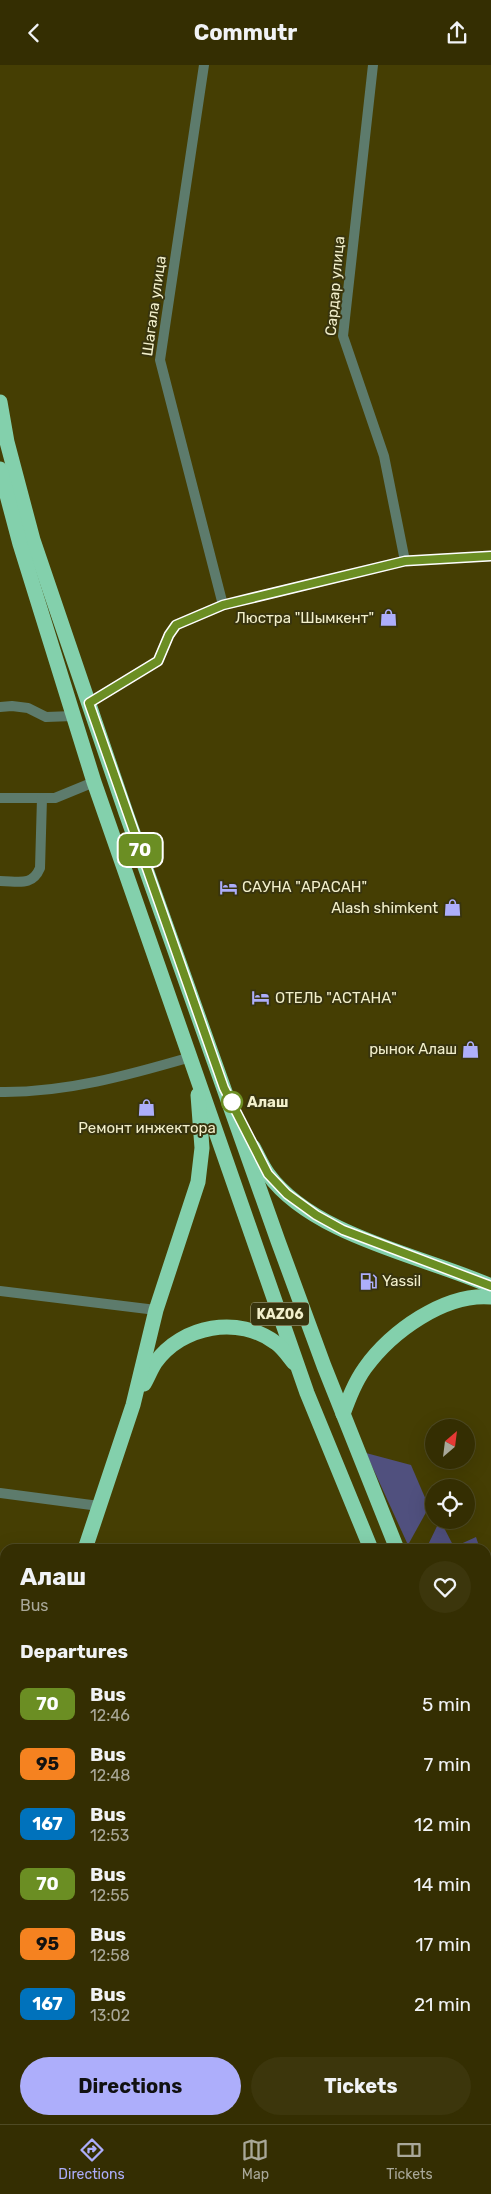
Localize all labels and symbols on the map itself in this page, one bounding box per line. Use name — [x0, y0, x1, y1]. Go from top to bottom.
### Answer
street label: Сардар улица — [322, 235, 348, 337]
street label: Шагала улица — [138, 255, 170, 357]
shop icon: Люстра "Шымкент" — [378, 608, 398, 628]
place label: Люстра "Шымкент" — [235, 609, 374, 627]
line badge: 70 — [118, 834, 162, 866]
hotel icon: САУНА "АРАСАН" — [218, 877, 238, 897]
place label: САУНА "АРАСАН" — [242, 878, 367, 896]
shop icon: Alash shimkent — [442, 898, 462, 918]
place label: Alash shimkent — [331, 899, 438, 917]
hotel icon: ОТЕЛЬ "АСТАНА" — [251, 988, 271, 1008]
place label: ОТЕЛЬ "АСТАНА" — [275, 989, 397, 1007]
shop icon: рынок Алаш — [461, 1039, 481, 1059]
place label: рынок Алаш — [369, 1040, 457, 1058]
marker: Алаш — [221, 1091, 243, 1113]
place label: Алаш — [247, 1093, 288, 1111]
shop icon: Ремонт инжектора — [137, 1097, 157, 1117]
place label: Ремонт инжектора — [78, 1119, 216, 1137]
fuel station icon: Yassil — [358, 1271, 378, 1291]
place label: Yassil — [382, 1272, 421, 1290]
road number: KАZ06 — [251, 1303, 309, 1325]
north arrow — [425, 1419, 475, 1469]

